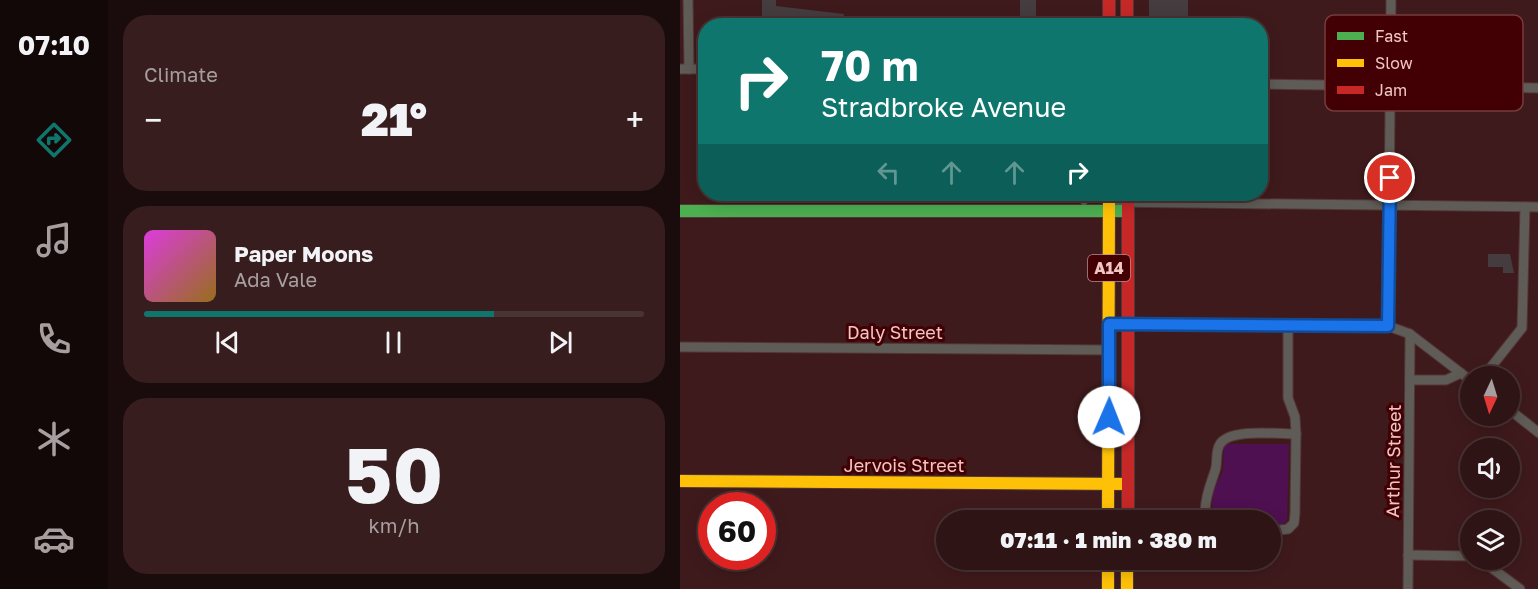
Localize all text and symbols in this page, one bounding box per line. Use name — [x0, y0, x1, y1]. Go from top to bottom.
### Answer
legend — [1325, 15, 1523, 111]
text: Fast — [1375, 26, 1408, 46]
text: 07:10 — [18, 29, 90, 61]
text: 70 m — [821, 40, 918, 90]
icon: right — [722, 42, 800, 120]
text: Slow — [1375, 53, 1413, 73]
text: Climate — [144, 62, 218, 86]
text: Jam — [1375, 80, 1407, 100]
text: Stradbroke Avenue — [821, 91, 1066, 123]
text: 21° — [361, 92, 427, 146]
text: − — [144, 100, 162, 139]
text: + — [626, 100, 644, 139]
icon: directions — [33, 119, 75, 161]
pin — [1364, 152, 1415, 203]
icon: left — [872, 156, 905, 189]
icon: ahead — [935, 156, 968, 189]
icon: ahead — [998, 156, 1031, 189]
icon: right — [1061, 156, 1094, 189]
icon: arrive — [1373, 161, 1406, 194]
icon: music — [33, 219, 75, 261]
text: Paper Moons — [234, 240, 373, 267]
road number: A14 — [1088, 255, 1130, 281]
text: Ada Vale — [234, 267, 317, 291]
icon: phone — [33, 318, 75, 360]
street label: Daly Street — [847, 321, 943, 343]
icon: previous — [211, 326, 244, 359]
icon: pause — [377, 326, 410, 359]
icon: next — [544, 326, 577, 359]
north arrow — [1460, 366, 1520, 426]
map controls — [1460, 366, 1520, 570]
position arrow — [1077, 385, 1141, 449]
street label: Arthur Street — [1381, 404, 1405, 518]
icon: climate — [33, 418, 75, 460]
text: 50 — [345, 427, 443, 520]
button: sound — [1460, 438, 1520, 498]
street label: Jervois Street — [844, 454, 964, 476]
speed limit sign: 60 — [698, 492, 776, 570]
button: layers — [1460, 510, 1520, 570]
text: km/h — [369, 513, 419, 537]
icon: car — [33, 518, 75, 560]
text: 07:11 · 1 min · 380 m — [1000, 526, 1217, 553]

